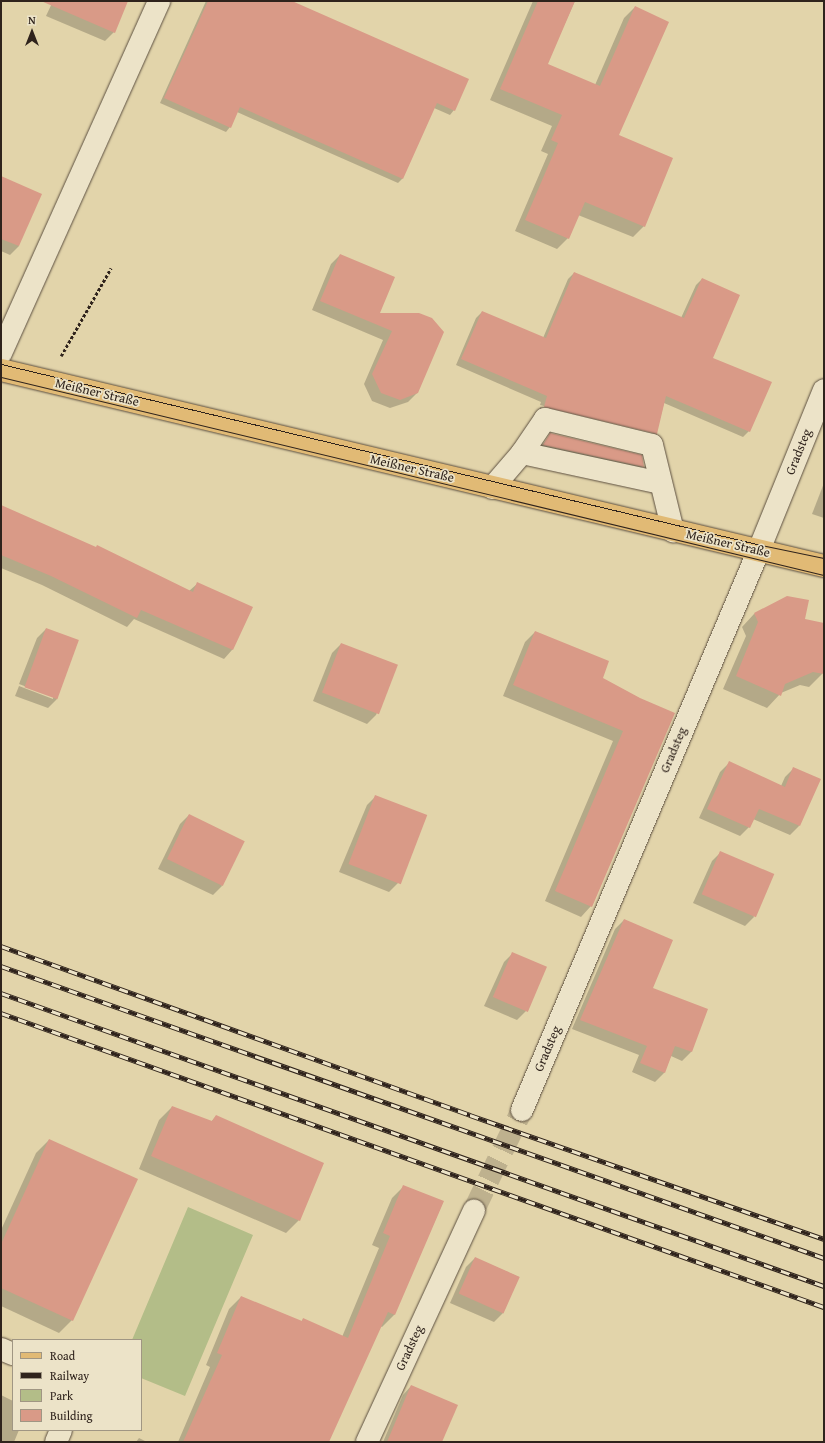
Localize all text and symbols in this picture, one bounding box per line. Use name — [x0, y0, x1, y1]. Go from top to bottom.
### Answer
north arrow — [12, 12, 52, 52]
text: N — [28, 12, 36, 28]
street label: Meißner Straße — [53, 376, 141, 410]
street label: Gradsteg — [783, 427, 815, 477]
street label: Meißner Straße — [368, 452, 456, 486]
street label: Meißner Straße — [684, 527, 772, 561]
street label: Gradsteg — [657, 725, 691, 775]
street label: Gradsteg — [531, 1024, 565, 1074]
street label: Gradsteg — [393, 1323, 427, 1373]
legend — [12, 1339, 142, 1431]
text: Road — [50, 1347, 75, 1364]
text: Railway — [50, 1367, 89, 1384]
text: Park — [50, 1387, 73, 1404]
text: Building — [50, 1407, 93, 1424]

